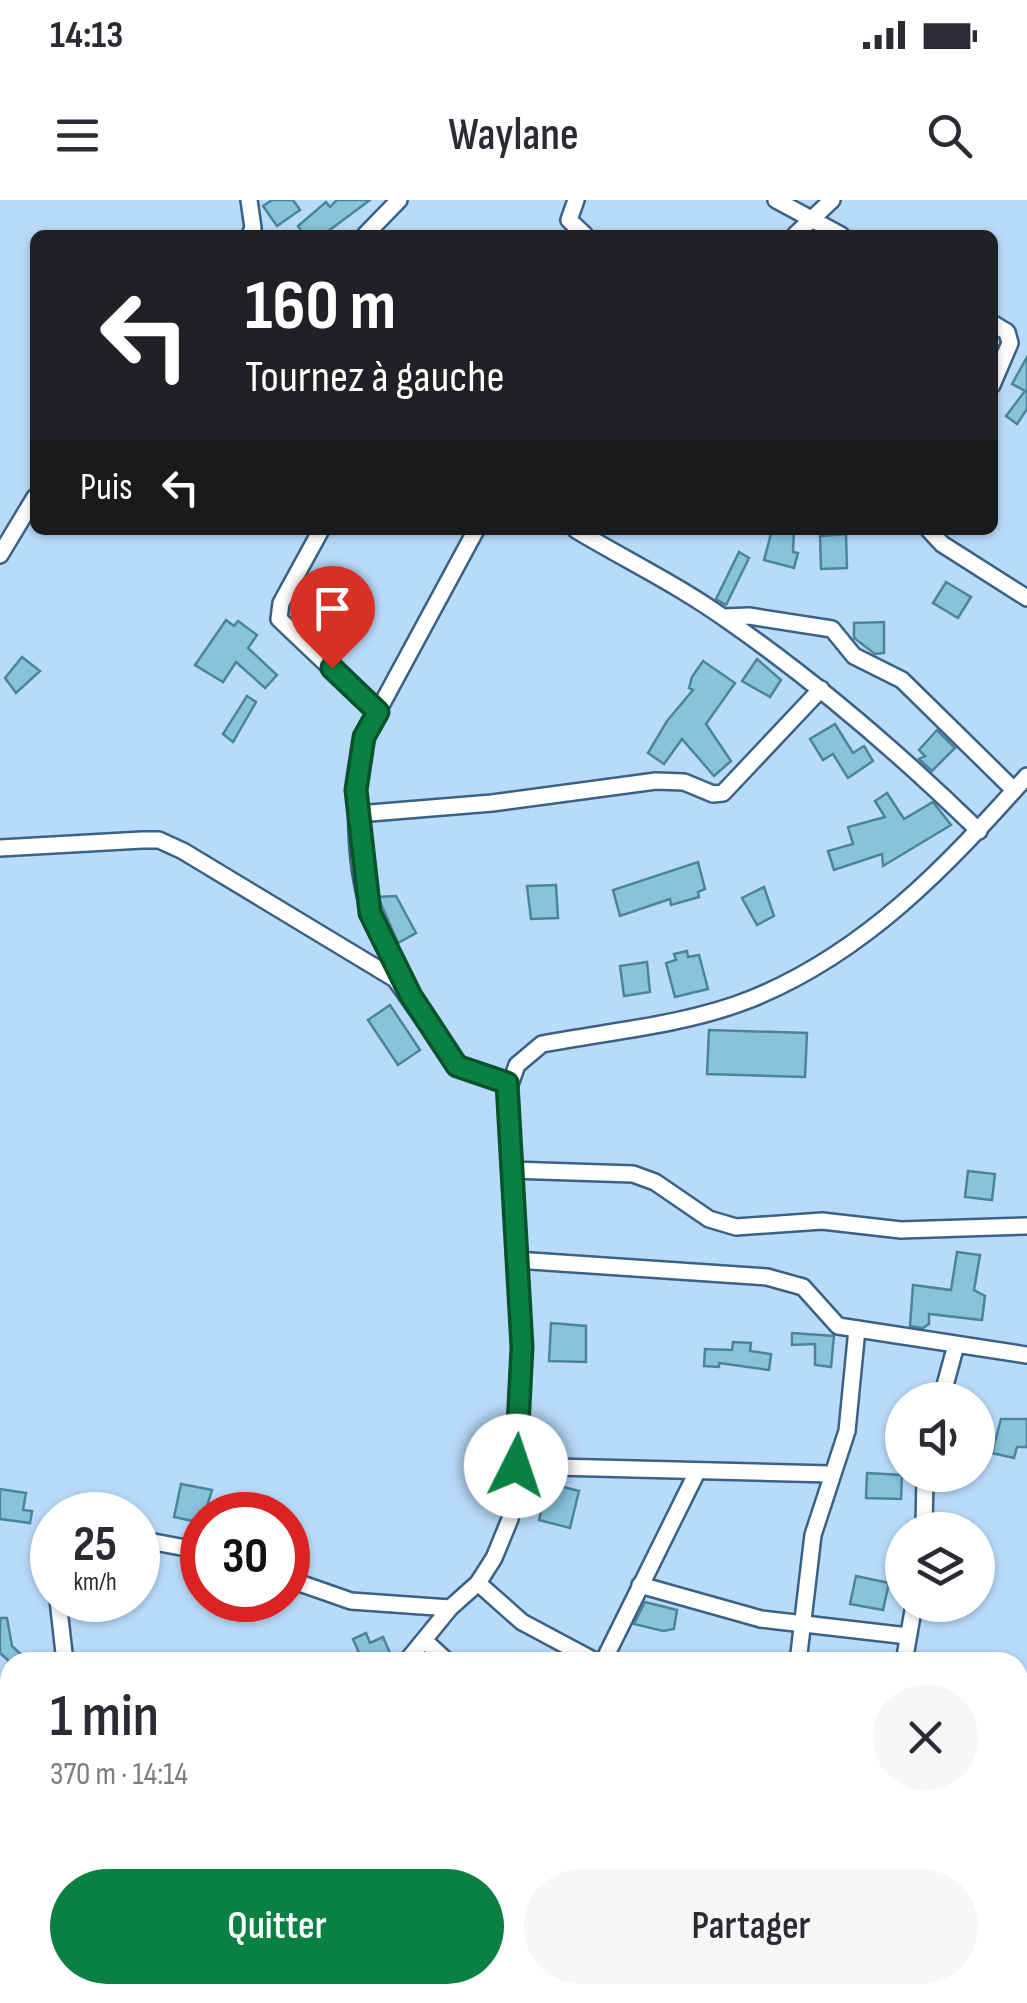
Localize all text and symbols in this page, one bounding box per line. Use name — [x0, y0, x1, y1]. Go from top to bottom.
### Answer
text: 14:13 — [50, 13, 123, 58]
icon: menu — [50, 108, 105, 163]
text: Waylane — [448, 108, 579, 163]
icon: search — [922, 108, 977, 163]
text: 160 m — [245, 265, 396, 349]
icon: left — [80, 270, 210, 400]
text: Tournez à gauche — [245, 350, 505, 405]
icon: left — [153, 460, 208, 515]
text: Puis — [80, 465, 133, 510]
pin — [290, 566, 375, 669]
icon: arrive — [305, 581, 360, 636]
map controls — [885, 1382, 995, 1622]
button: sound — [885, 1382, 995, 1492]
position arrow — [464, 1414, 568, 1518]
speed limit sign: 30 — [180, 1492, 310, 1622]
button: layers — [885, 1512, 995, 1622]
text: 25 — [73, 1515, 117, 1575]
text: km/h — [73, 1567, 117, 1598]
text: 1 min — [50, 1681, 159, 1753]
button: close — [873, 1685, 978, 1790]
text: 370 m · 14:14 — [50, 1755, 188, 1794]
button: Quitter — [50, 1869, 504, 1984]
button: Partager — [524, 1869, 978, 1984]

